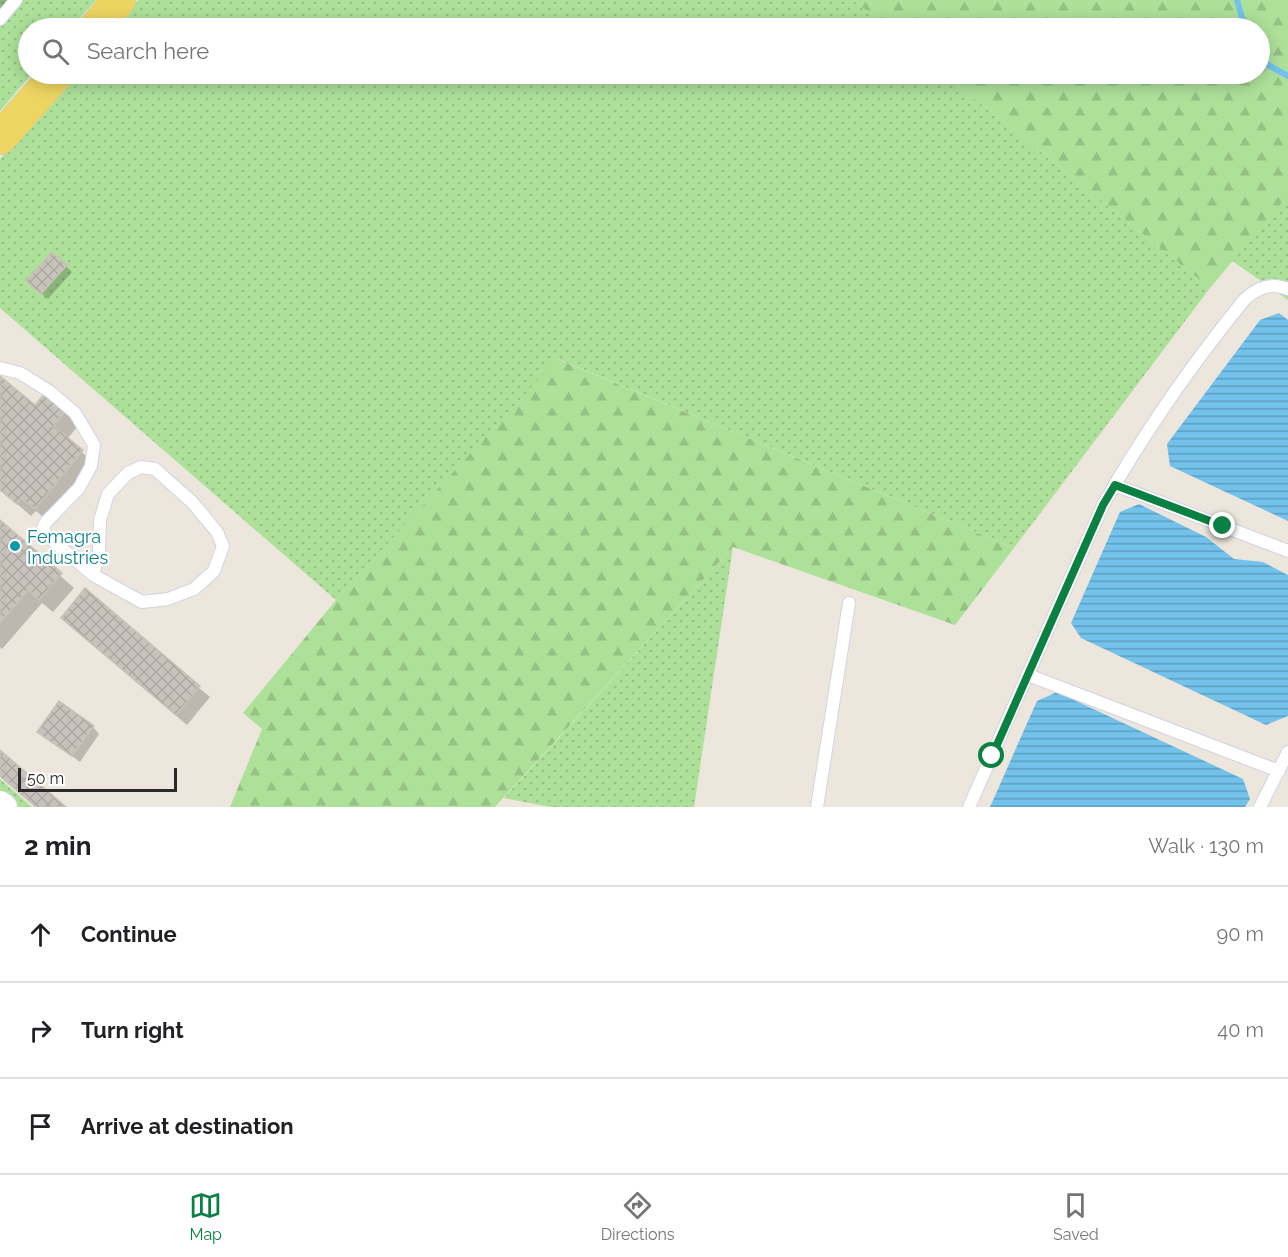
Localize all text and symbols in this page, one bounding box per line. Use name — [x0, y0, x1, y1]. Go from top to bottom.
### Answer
search box — [18, 18, 1270, 84]
icon: search — [39, 35, 72, 68]
text: Search here — [87, 38, 209, 64]
route end — [1209, 512, 1235, 538]
place label: Femagra Industries — [27, 526, 108, 568]
marker: Femagra Industries — [8, 539, 22, 553]
route start — [978, 742, 1004, 768]
scale bar — [18, 765, 177, 792]
text: 50 m — [27, 769, 64, 788]
text: 2 min — [24, 831, 91, 861]
text: Walk · 130 m — [1148, 834, 1264, 858]
icon: ahead — [24, 918, 57, 951]
text: Continue — [81, 921, 177, 947]
text: 90 m — [1217, 922, 1264, 946]
icon: right — [24, 1014, 57, 1047]
text: Turn right — [81, 1017, 184, 1043]
text: 40 m — [1217, 1018, 1264, 1042]
icon: arrive — [24, 1110, 57, 1143]
text: Arrive at destination — [81, 1113, 294, 1139]
tab: Map — [189, 1189, 222, 1244]
tab: Directions — [601, 1189, 675, 1244]
tab: Saved — [1053, 1189, 1099, 1244]

